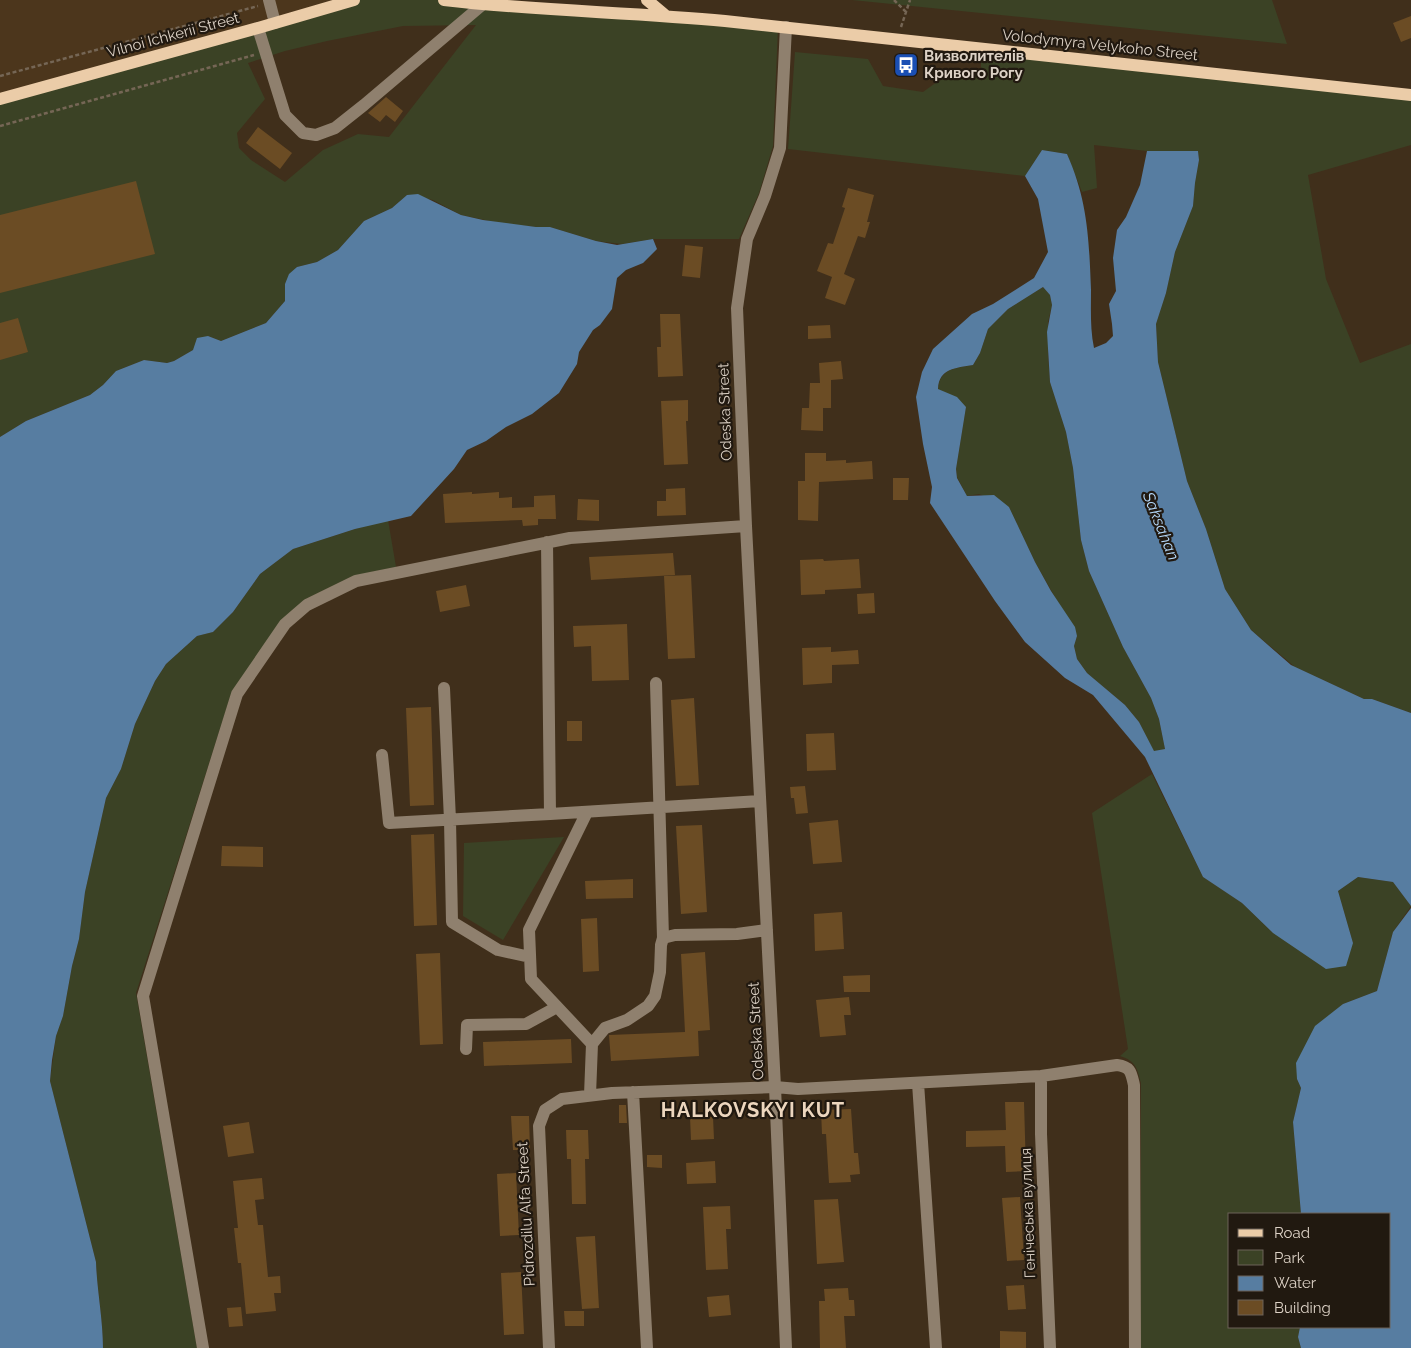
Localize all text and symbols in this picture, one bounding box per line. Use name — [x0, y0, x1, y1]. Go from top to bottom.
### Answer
street label: Vilnoi Ichkerii Street — [105, 9, 241, 61]
street label: Volodymyra Velykoho Street — [1001, 26, 1199, 64]
place label: Визволителів Кривого Рогу — [924, 47, 1024, 82]
bus stop icon: Визволителів Кривого Рогу — [893, 52, 919, 78]
street label: Odeska Street — [714, 363, 736, 461]
water label: Saksahan — [1138, 488, 1183, 563]
street label: Odeska Street — [744, 982, 768, 1080]
district label: HALKOVSKYI KUT — [661, 1098, 845, 1122]
street label: Pidrozdilu Alfa Street — [513, 1141, 539, 1287]
street label: Генічеська вулиця — [1017, 1147, 1039, 1279]
legend — [1228, 1213, 1391, 1328]
text: Road — [1274, 1224, 1310, 1242]
text: Park — [1274, 1249, 1305, 1267]
text: Water — [1274, 1274, 1317, 1292]
text: Building — [1274, 1299, 1331, 1317]

